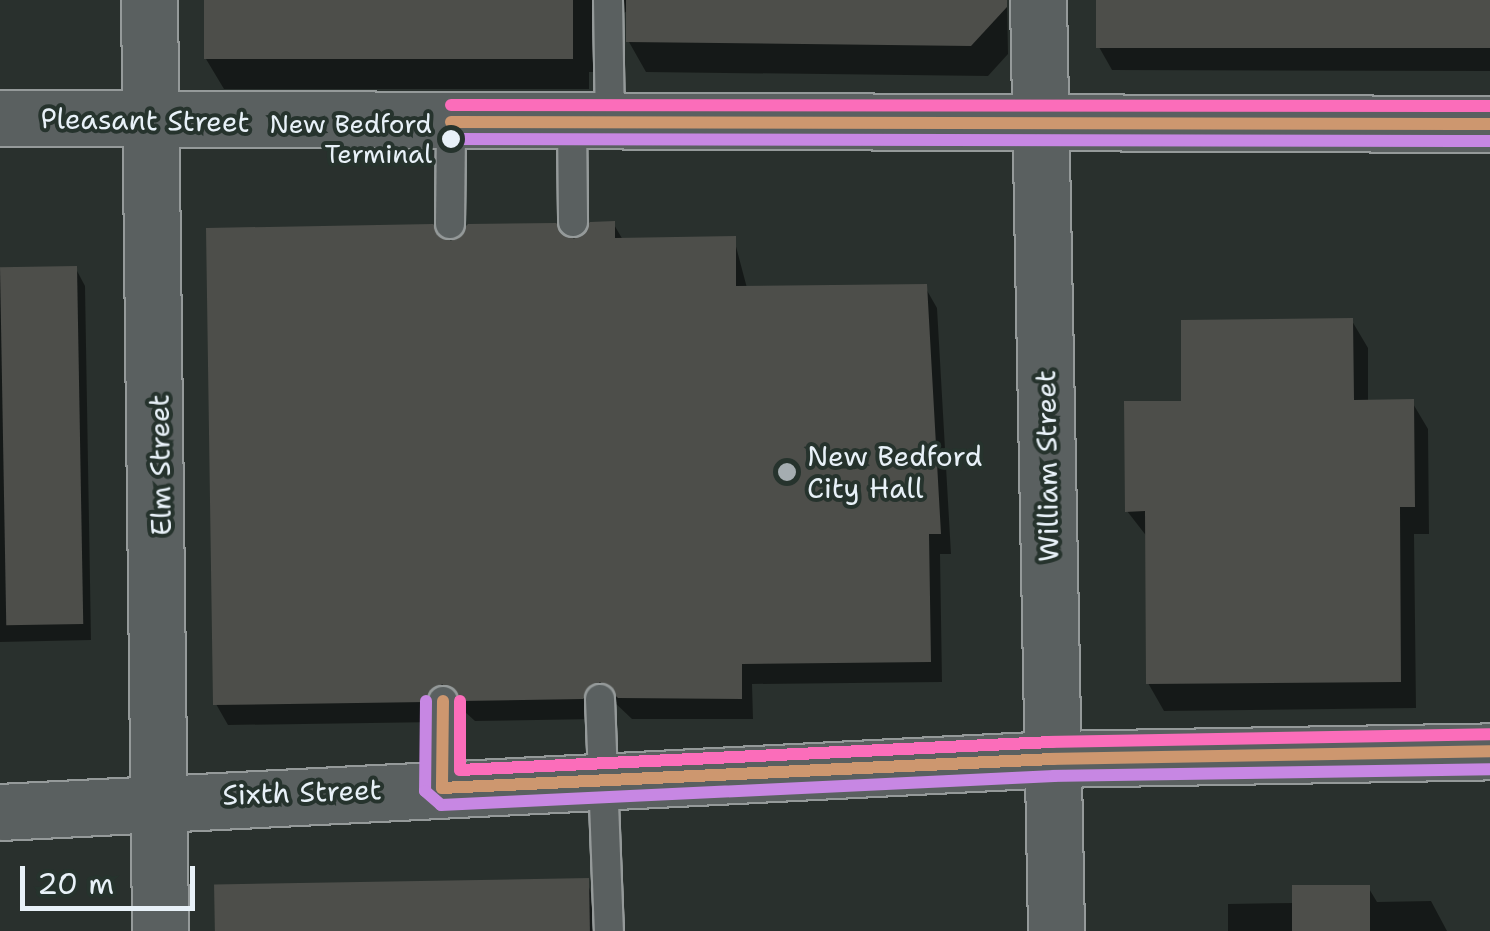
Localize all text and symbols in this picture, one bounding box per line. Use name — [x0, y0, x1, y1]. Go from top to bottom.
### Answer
street label: Pleasant Street — [40, 101, 250, 139]
place label: New Bedford Terminal — [269, 108, 432, 170]
marker: New Bedford Terminal — [441, 129, 461, 149]
street label: William Street — [1029, 370, 1065, 562]
street label: Elm Street — [142, 394, 178, 536]
place label: New Bedford City Hall — [807, 439, 982, 505]
marker: New Bedford City Hall — [776, 461, 798, 483]
street label: Sixth Street — [222, 772, 382, 812]
scale bar — [25, 846, 200, 908]
text: 20 m — [37, 863, 114, 904]

